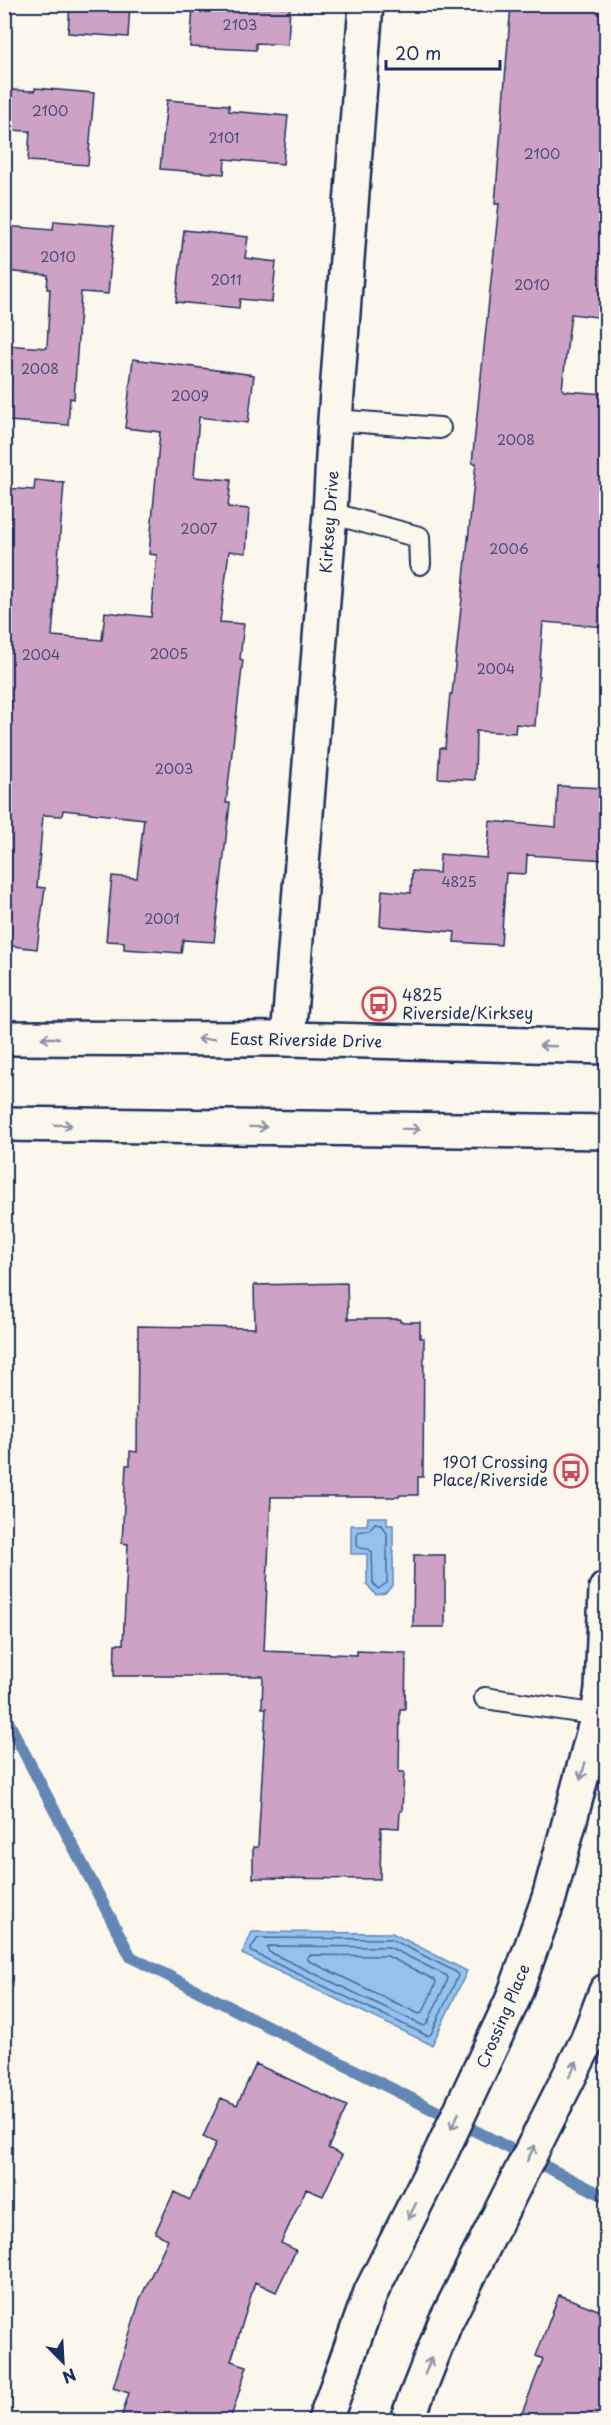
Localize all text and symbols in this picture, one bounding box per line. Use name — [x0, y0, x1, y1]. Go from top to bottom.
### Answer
house number: 2103 — [223, 14, 257, 35]
scale bar — [386, 33, 500, 71]
text: 20 m — [395, 39, 441, 66]
house number: 2100 — [32, 100, 68, 121]
house number: 2101 — [209, 127, 239, 148]
house number: 2100 — [524, 143, 560, 164]
house number: 2010 — [40, 246, 76, 267]
house number: 2011 — [210, 269, 242, 290]
house number: 2010 — [514, 274, 550, 295]
house number: 2008 — [21, 358, 59, 379]
house number: 2009 — [171, 385, 209, 406]
house number: 2008 — [497, 429, 535, 450]
street label: Kirksey Drive — [312, 470, 344, 574]
house number: 2007 — [180, 518, 218, 539]
house number: 2006 — [489, 538, 529, 559]
house number: 2005 — [150, 643, 188, 664]
house number: 2004 — [22, 644, 60, 665]
house number: 2004 — [477, 658, 515, 679]
house number: 2003 — [155, 758, 193, 779]
house number: 4825 — [441, 871, 477, 892]
house number: 2001 — [144, 908, 180, 929]
place label: 4825 Riverside/Kirksey — [402, 982, 533, 1024]
bus stop icon: 4825 Riverside/Kirksey — [361, 986, 397, 1022]
street label: East Riverside Drive — [230, 1026, 382, 1052]
one-way arrow — [40, 1032, 60, 1044]
one-way arrow — [197, 1033, 217, 1045]
one-way arrow — [539, 1040, 559, 1052]
one-way arrow — [52, 1119, 72, 1130]
one-way arrow — [247, 1121, 267, 1133]
one-way arrow — [401, 1123, 421, 1135]
place label: 1901 Crossing Place/Riverside — [432, 1449, 548, 1491]
bus stop icon: 1901 Crossing Place/Riverside — [553, 1453, 589, 1489]
one-way arrow — [577, 1761, 588, 1780]
street label: Crossing Place — [469, 1960, 535, 2071]
one-way arrow — [568, 2060, 579, 2078]
one-way arrow — [449, 2112, 461, 2130]
one-way arrow — [526, 2144, 538, 2162]
one-way arrow — [405, 2202, 417, 2220]
north arrow — [33, 2332, 93, 2392]
one-way arrow — [424, 2357, 435, 2376]
text: N — [59, 2363, 80, 2390]

